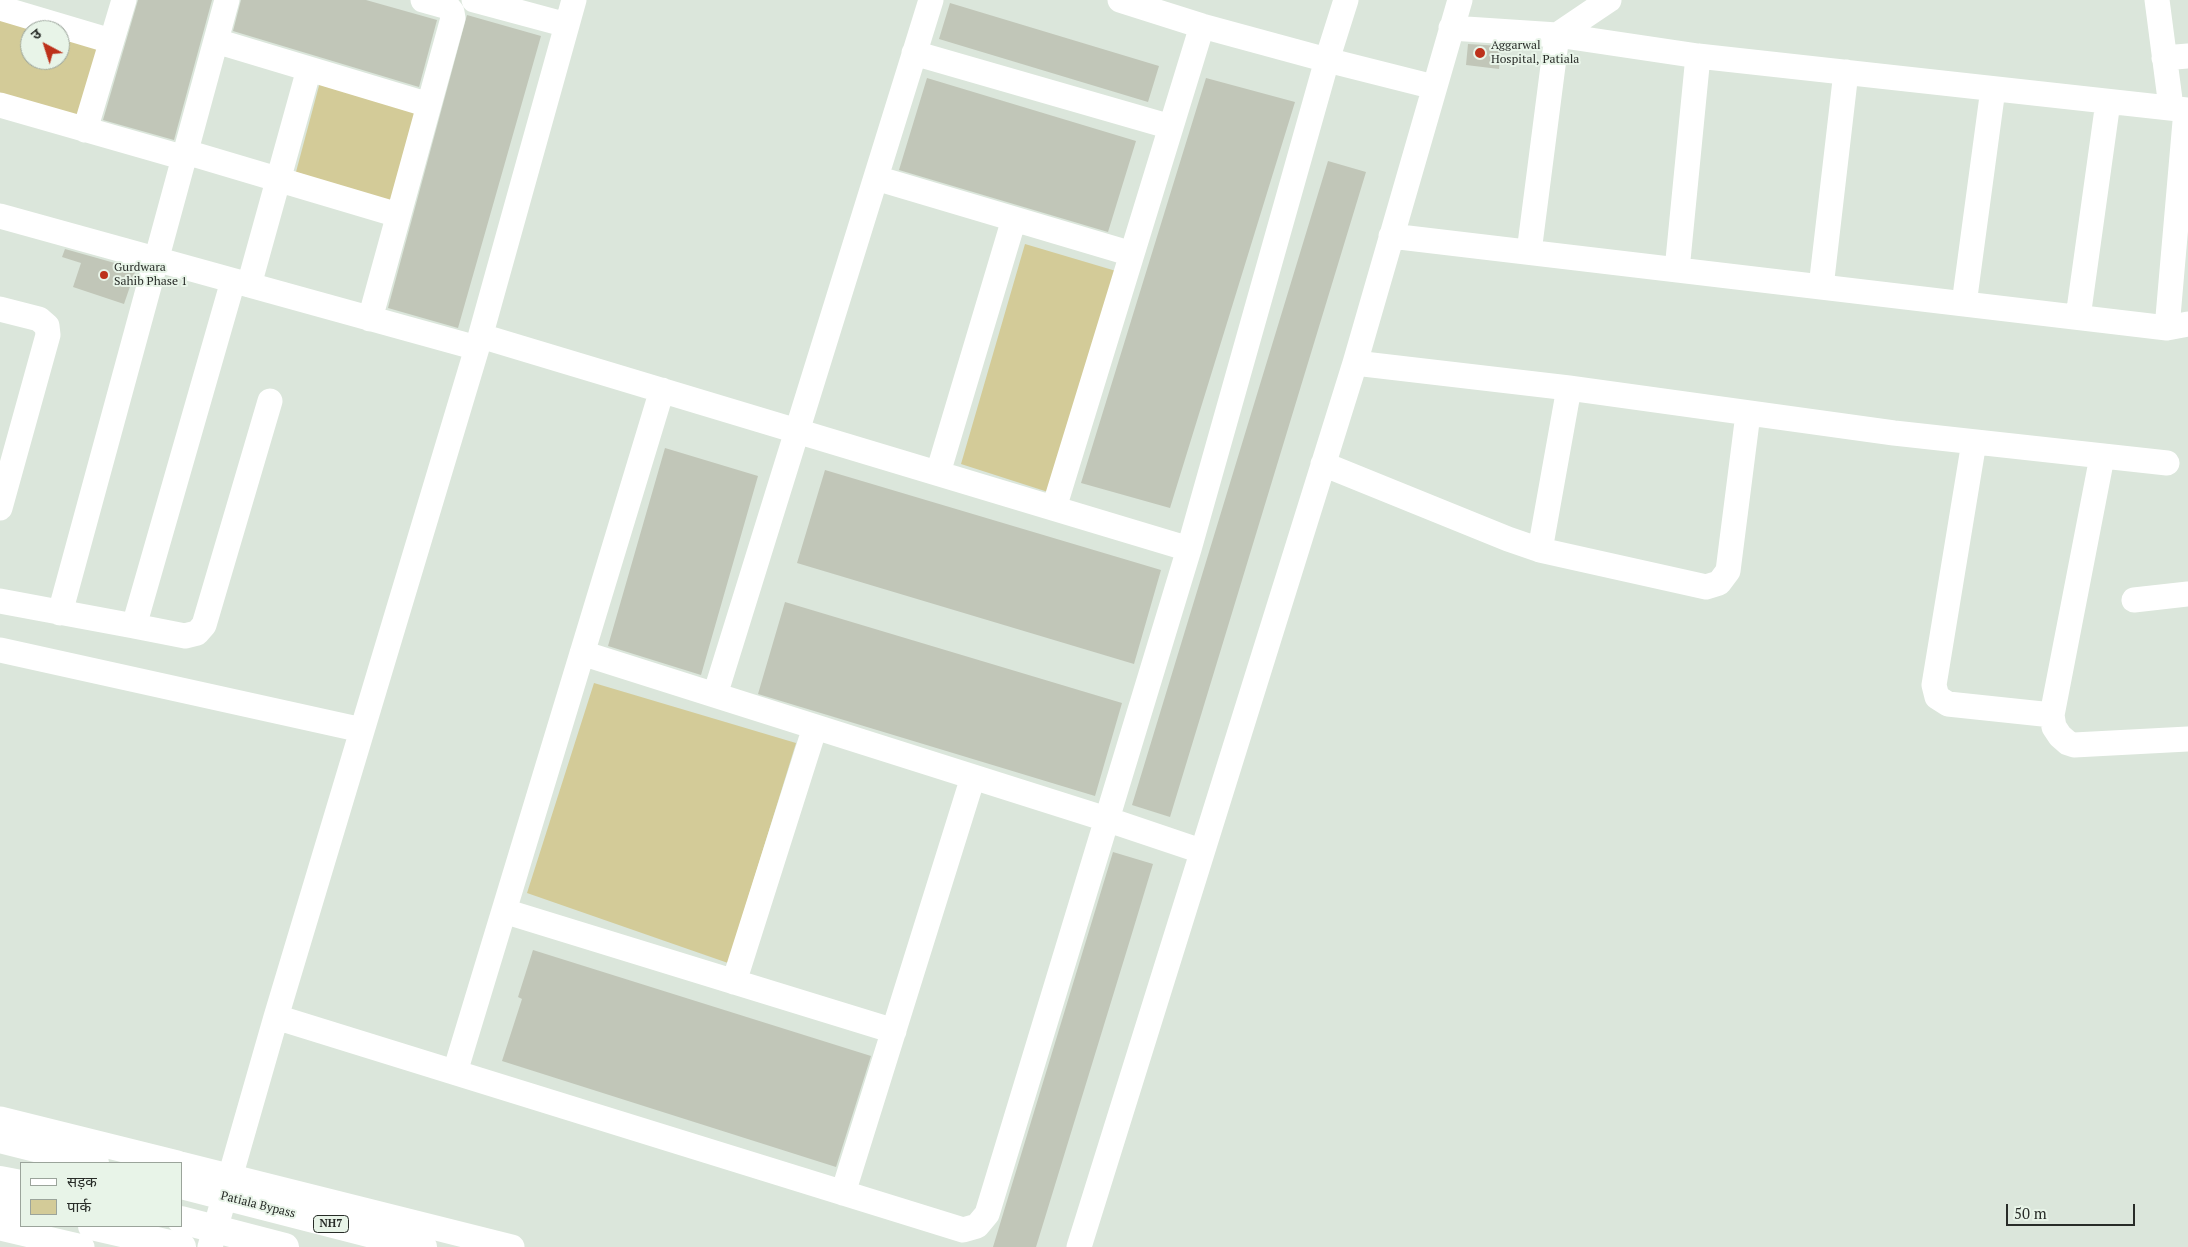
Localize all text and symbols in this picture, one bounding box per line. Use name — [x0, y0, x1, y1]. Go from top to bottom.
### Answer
north arrow — [20, 20, 70, 70]
text: उ — [26, 24, 45, 44]
place label: Aggarwal Hospital, Patiala — [1491, 39, 1579, 67]
marker: Aggarwal Hospital, Patiala — [1473, 46, 1487, 60]
place label: Gurdwara Sahib Phase 1 — [114, 261, 187, 289]
marker: Gurdwara Sahib Phase 1 — [98, 269, 110, 281]
legend — [20, 1162, 182, 1227]
text: सड़क — [67, 1171, 97, 1191]
street label: Patiala Bypass — [219, 1189, 297, 1221]
scale bar — [2008, 1194, 2137, 1226]
text: पार्क — [67, 1196, 91, 1216]
text: 50 m — [2014, 1203, 2047, 1223]
road number: NH7 — [314, 1216, 348, 1232]

